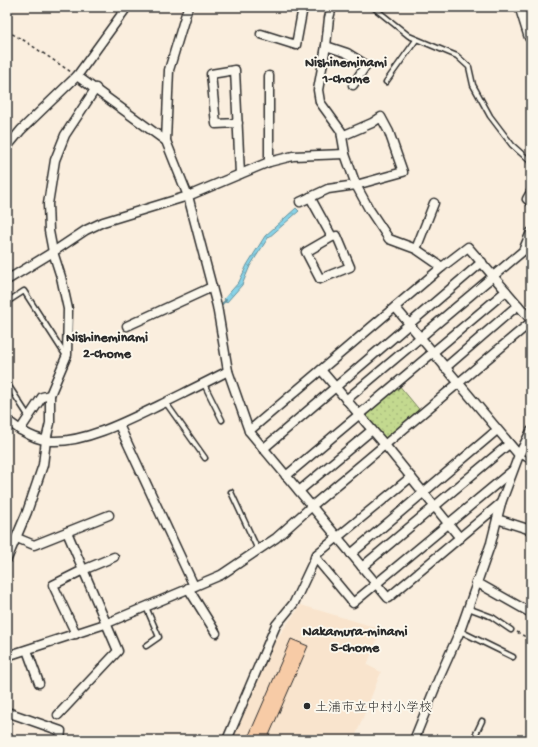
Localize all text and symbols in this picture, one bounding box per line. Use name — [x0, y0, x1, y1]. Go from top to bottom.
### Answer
district label: Nishineminami 1-chome — [305, 55, 387, 88]
district label: Nishineminami 2-chome — [66, 330, 148, 363]
district label: Nakamura-minami 5-chome — [303, 624, 407, 657]
marker: 土浦市立中村小学校 — [302, 701, 312, 711]
place label: 土浦市立中村小学校 — [315, 701, 432, 716]

